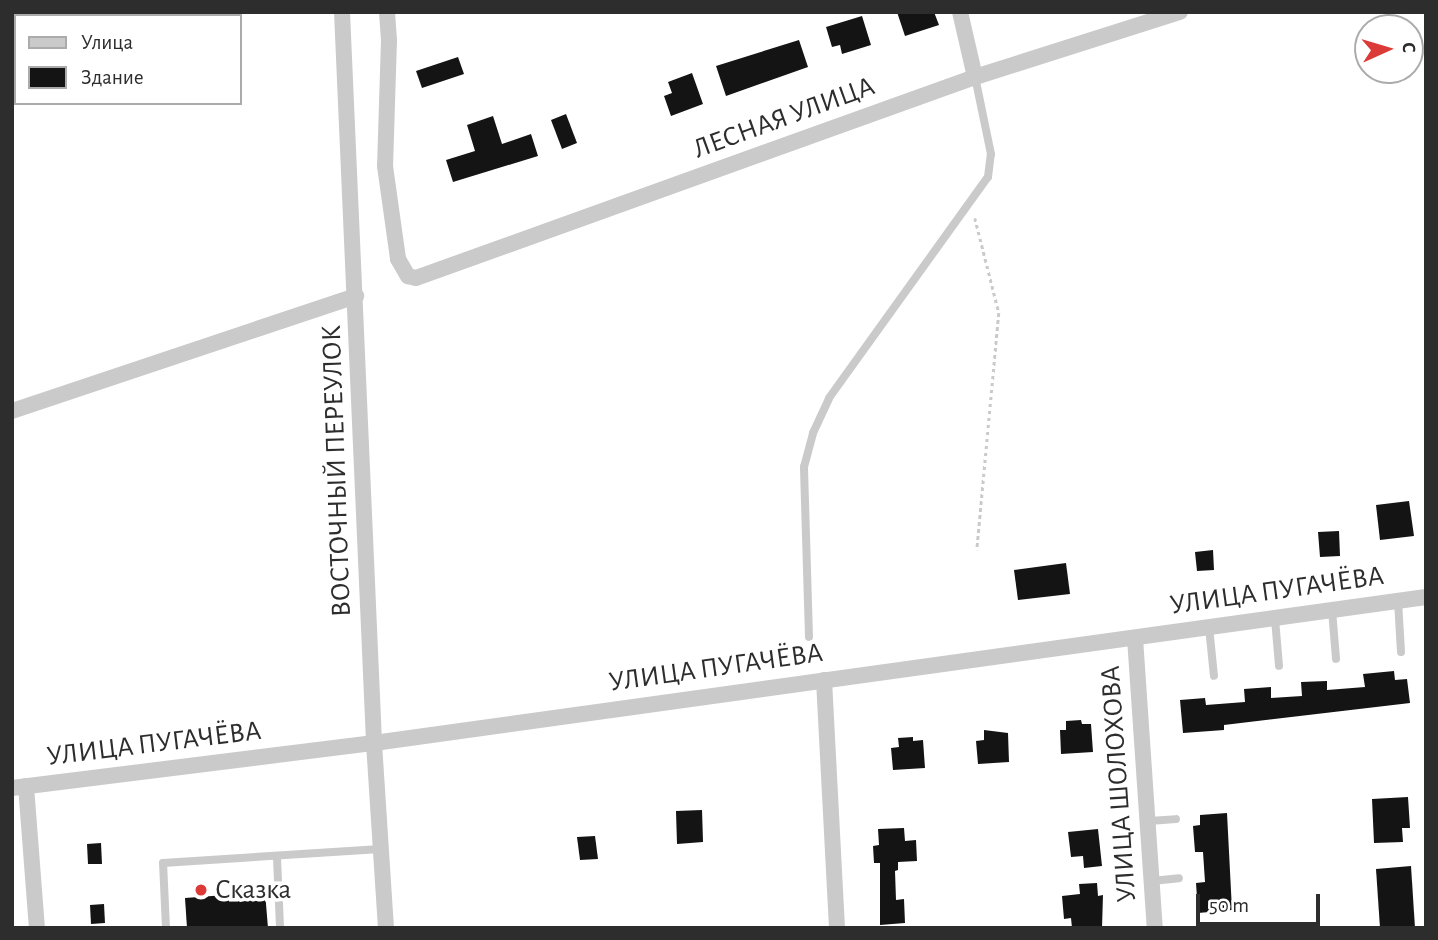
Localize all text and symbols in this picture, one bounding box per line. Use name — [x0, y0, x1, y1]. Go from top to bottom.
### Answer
legend — [14, 14, 242, 105]
north arrow — [1354, 14, 1424, 84]
text: Улица — [81, 32, 133, 53]
text: С — [1399, 42, 1418, 54]
text: Здание — [81, 67, 144, 88]
street label: ЛЕСНАЯ УЛИЦА — [689, 70, 879, 166]
street label: ВОСТОЧНЫЙ ПЕРЕУЛОК — [315, 324, 359, 618]
street label: УЛИЦА ПУГАЧЁВА — [1168, 559, 1386, 623]
street label: УЛИЦА ПУГАЧЁВА — [607, 636, 825, 700]
street label: УЛИЦА ШОЛОХОВА — [1094, 664, 1144, 904]
street label: УЛИЦА ПУГАЧЁВА — [45, 714, 263, 774]
place label: Сказка — [215, 873, 291, 907]
scale bar — [1200, 880, 1324, 924]
marker: Сказка — [193, 882, 209, 898]
text: 50 m — [1209, 895, 1249, 916]

